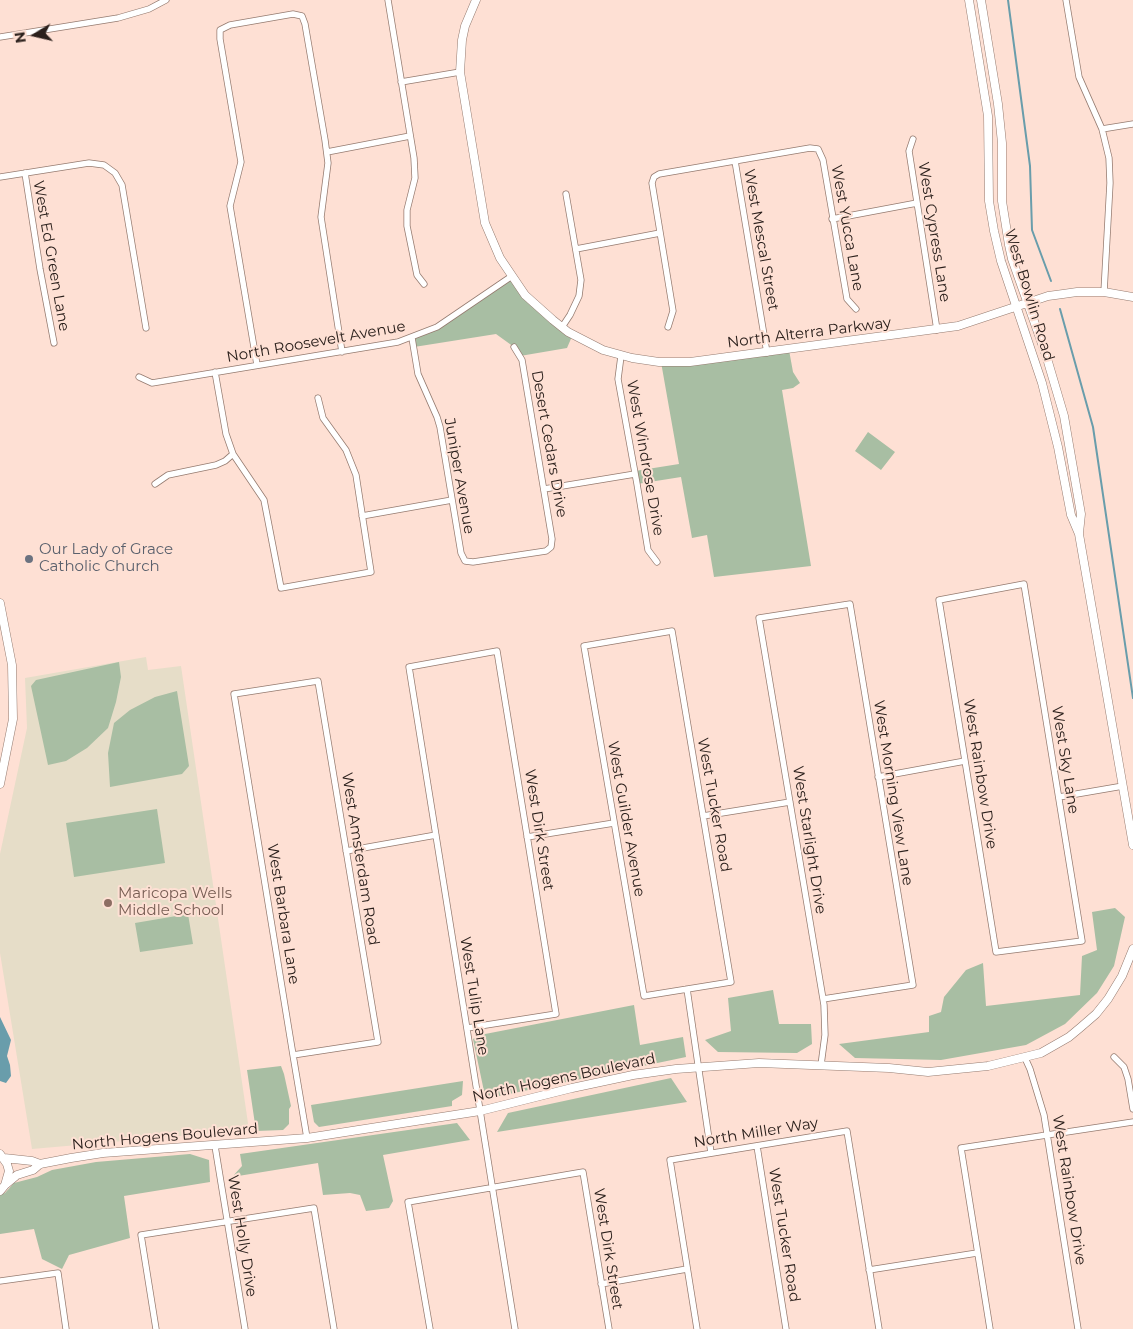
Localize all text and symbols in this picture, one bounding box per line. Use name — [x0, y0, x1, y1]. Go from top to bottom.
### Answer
north arrow — [10, 10, 60, 60]
text: N — [10, 30, 30, 44]
street label: West Cypress Lane — [914, 161, 954, 303]
street label: West Yucca Lane — [827, 164, 867, 292]
street label: West Mescal Street — [740, 168, 782, 312]
street label: West Ed Green Lane — [29, 179, 73, 333]
street label: West Bowlin Road — [1000, 227, 1058, 363]
street label: North Alterra Parkway — [726, 314, 892, 352]
street label: North Roosevelt Avenue — [225, 317, 407, 367]
street label: Desert Cedars Drive — [527, 369, 571, 519]
street label: West Windrose Drive — [622, 379, 668, 537]
street label: Juniper Avenue — [440, 417, 478, 535]
place label: Our Lady of Grace Catholic Church — [39, 541, 173, 576]
marker: Our Lady of Grace Catholic Church — [23, 553, 35, 565]
street label: West Rainbow Drive — [959, 698, 1001, 850]
street label: West Morning View Lane — [869, 699, 917, 887]
street label: West Sky Lane — [1048, 705, 1082, 815]
street label: West Tucker Road — [693, 737, 735, 873]
street label: West Guilder Avenue — [603, 740, 649, 898]
street label: West Starlight Drive — [788, 765, 830, 915]
street label: West Dirk Street — [521, 768, 557, 892]
street label: West Amsterdam Road — [337, 771, 383, 947]
street label: West Barbara Lane — [263, 842, 303, 986]
place label: Maricopa Wells Middle School — [118, 885, 232, 920]
marker: Maricopa Wells Middle School — [102, 897, 114, 909]
street label: West Tulip Lane — [456, 935, 492, 1057]
street label: North Hogens Boulevard — [471, 1050, 657, 1106]
street label: North Miller Way — [692, 1114, 820, 1152]
street label: West Rainbow Drive — [1048, 1114, 1090, 1266]
street label: North Hogens Boulevard — [71, 1120, 259, 1154]
street label: West Tucker Road — [764, 1166, 804, 1304]
street label: West Holly Drive — [223, 1174, 261, 1298]
street label: West Dirk Street — [590, 1187, 626, 1311]

